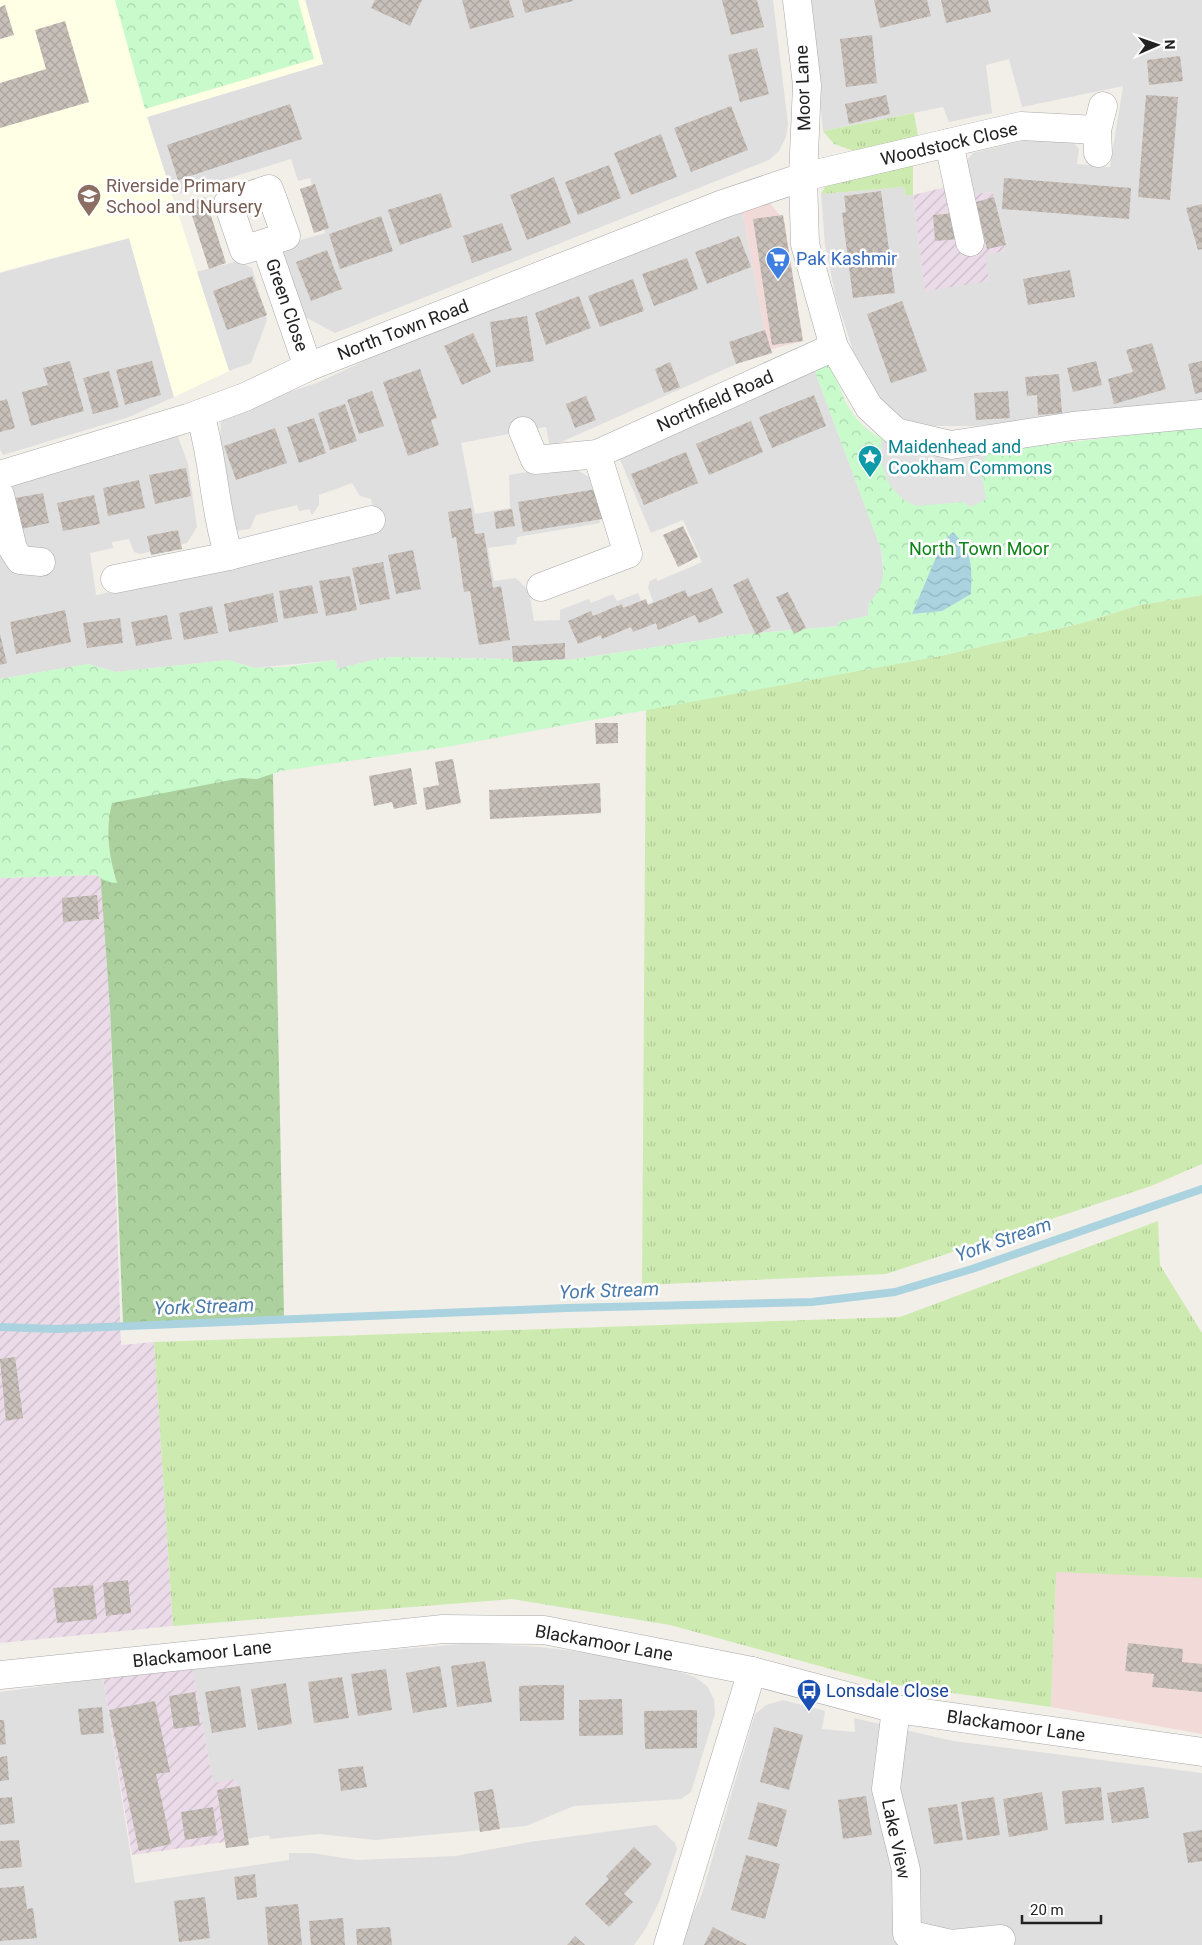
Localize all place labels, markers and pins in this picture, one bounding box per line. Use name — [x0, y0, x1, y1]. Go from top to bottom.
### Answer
place label: Riverside Primary School and Nursery — [106, 175, 263, 217]
school or university icon: Riverside Primary School and Nursery — [76, 183, 102, 217]
supermarket icon: Pak Kashmir — [765, 246, 791, 280]
place label: Pak Kashmir — [796, 248, 897, 269]
place label: Maidenhead and Cookham Commons — [888, 436, 1052, 478]
place icon: Maidenhead and Cookham Commons — [857, 444, 883, 478]
bus stop icon: Lonsdale Close — [796, 1678, 822, 1712]
place label: Lonsdale Close — [826, 1680, 949, 1701]

